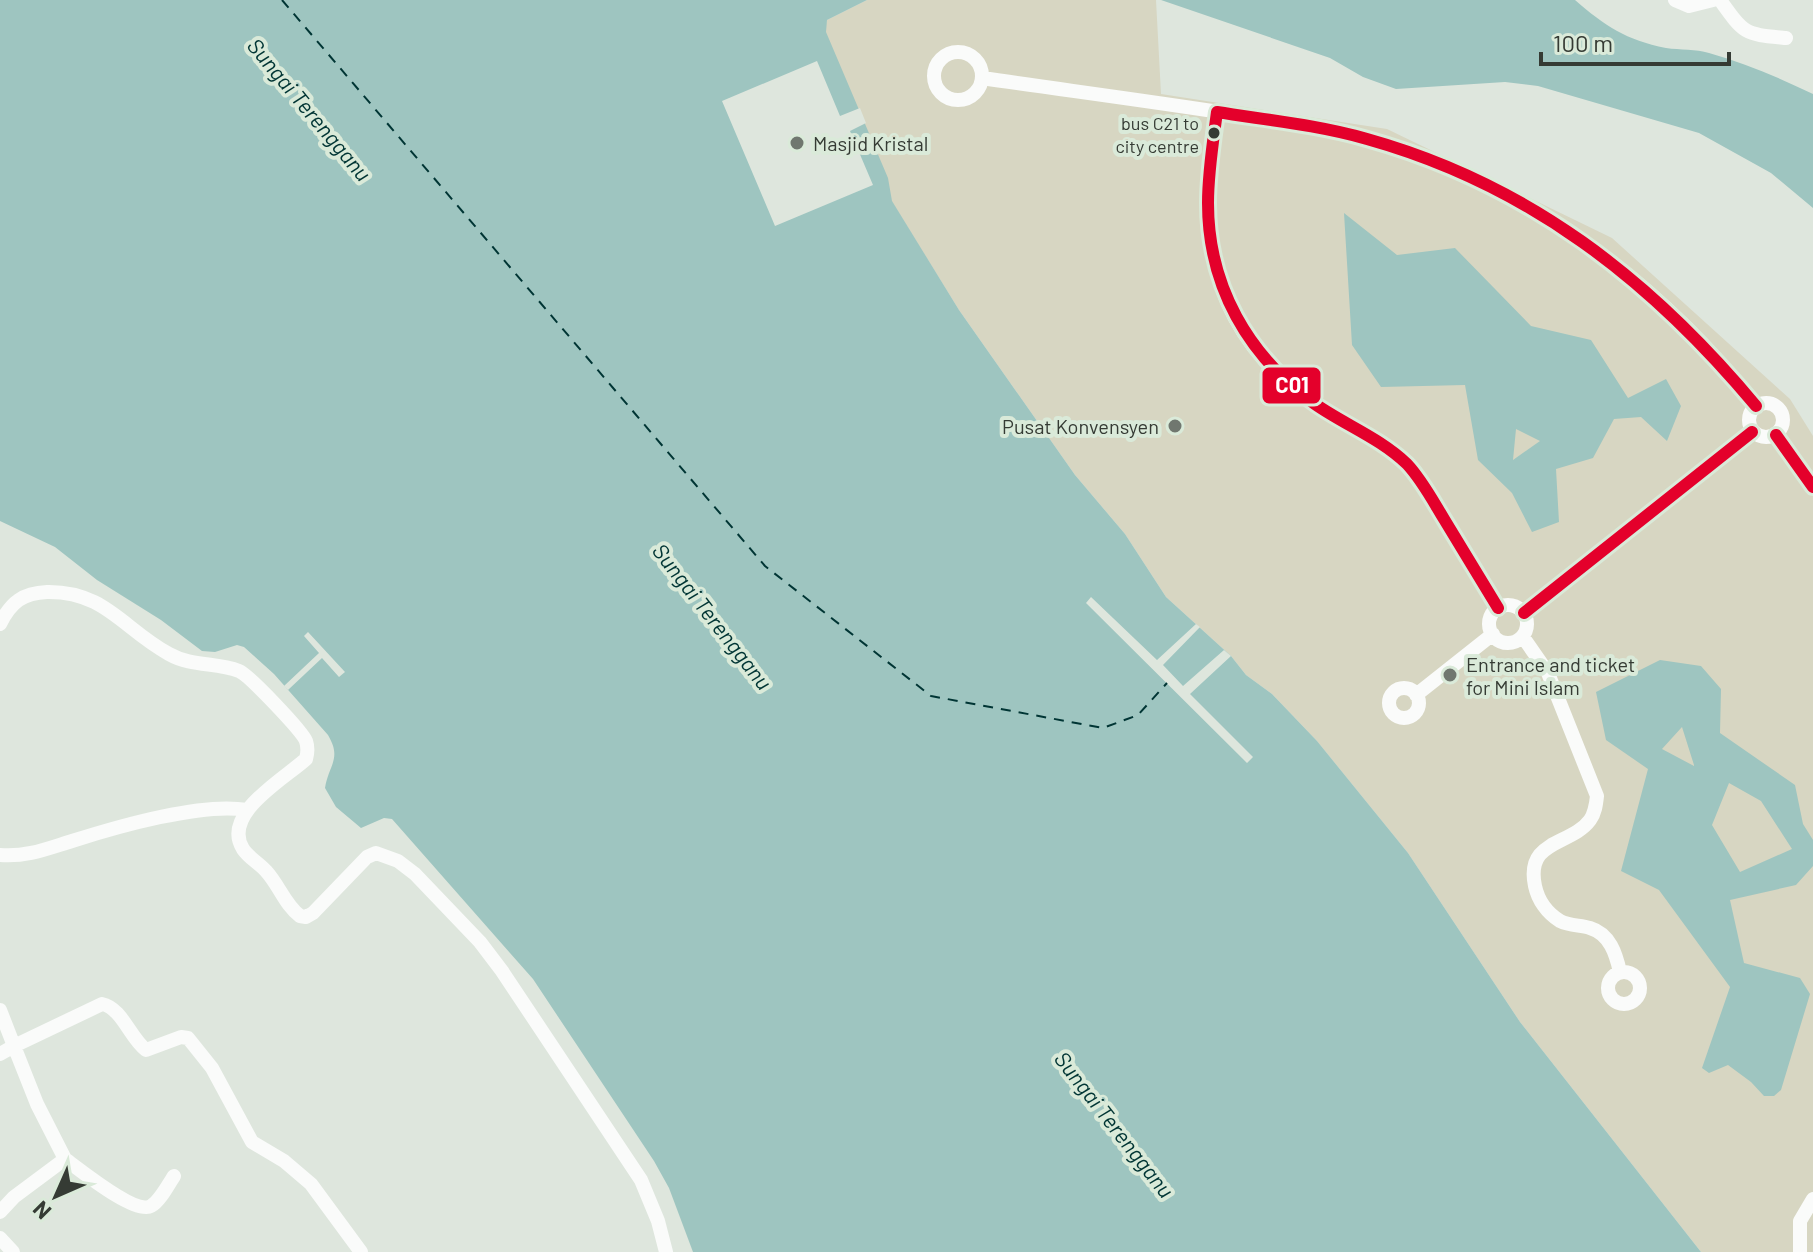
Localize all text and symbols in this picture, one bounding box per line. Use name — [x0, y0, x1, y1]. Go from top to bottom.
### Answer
scale bar — [1541, 16, 1729, 66]
text: 100 m — [1553, 28, 1613, 57]
water label: Sungai Terengganu — [243, 32, 377, 186]
place label: bus C21 to city centre — [1115, 112, 1199, 157]
marker: bus C21 to city centre — [1206, 125, 1222, 141]
place label: Masjid Kristal — [813, 131, 928, 155]
marker: Masjid Kristal — [788, 134, 806, 152]
line badge: C01 — [1261, 366, 1322, 405]
text: C01 — [1275, 371, 1309, 397]
place label: Pusat Konvensyen — [1002, 414, 1159, 438]
marker: Pusat Konvensyen — [1166, 417, 1184, 435]
water label: Sungai Terengganu — [648, 538, 778, 694]
place label: Entrance and ticket for Mini Islam — [1466, 652, 1635, 699]
marker: Entrance and ticket for Mini Islam — [1441, 666, 1459, 684]
water label: Sungai Terengganu — [1050, 1046, 1180, 1202]
north arrow — [16, 1156, 96, 1236]
text: N — [27, 1196, 56, 1225]

